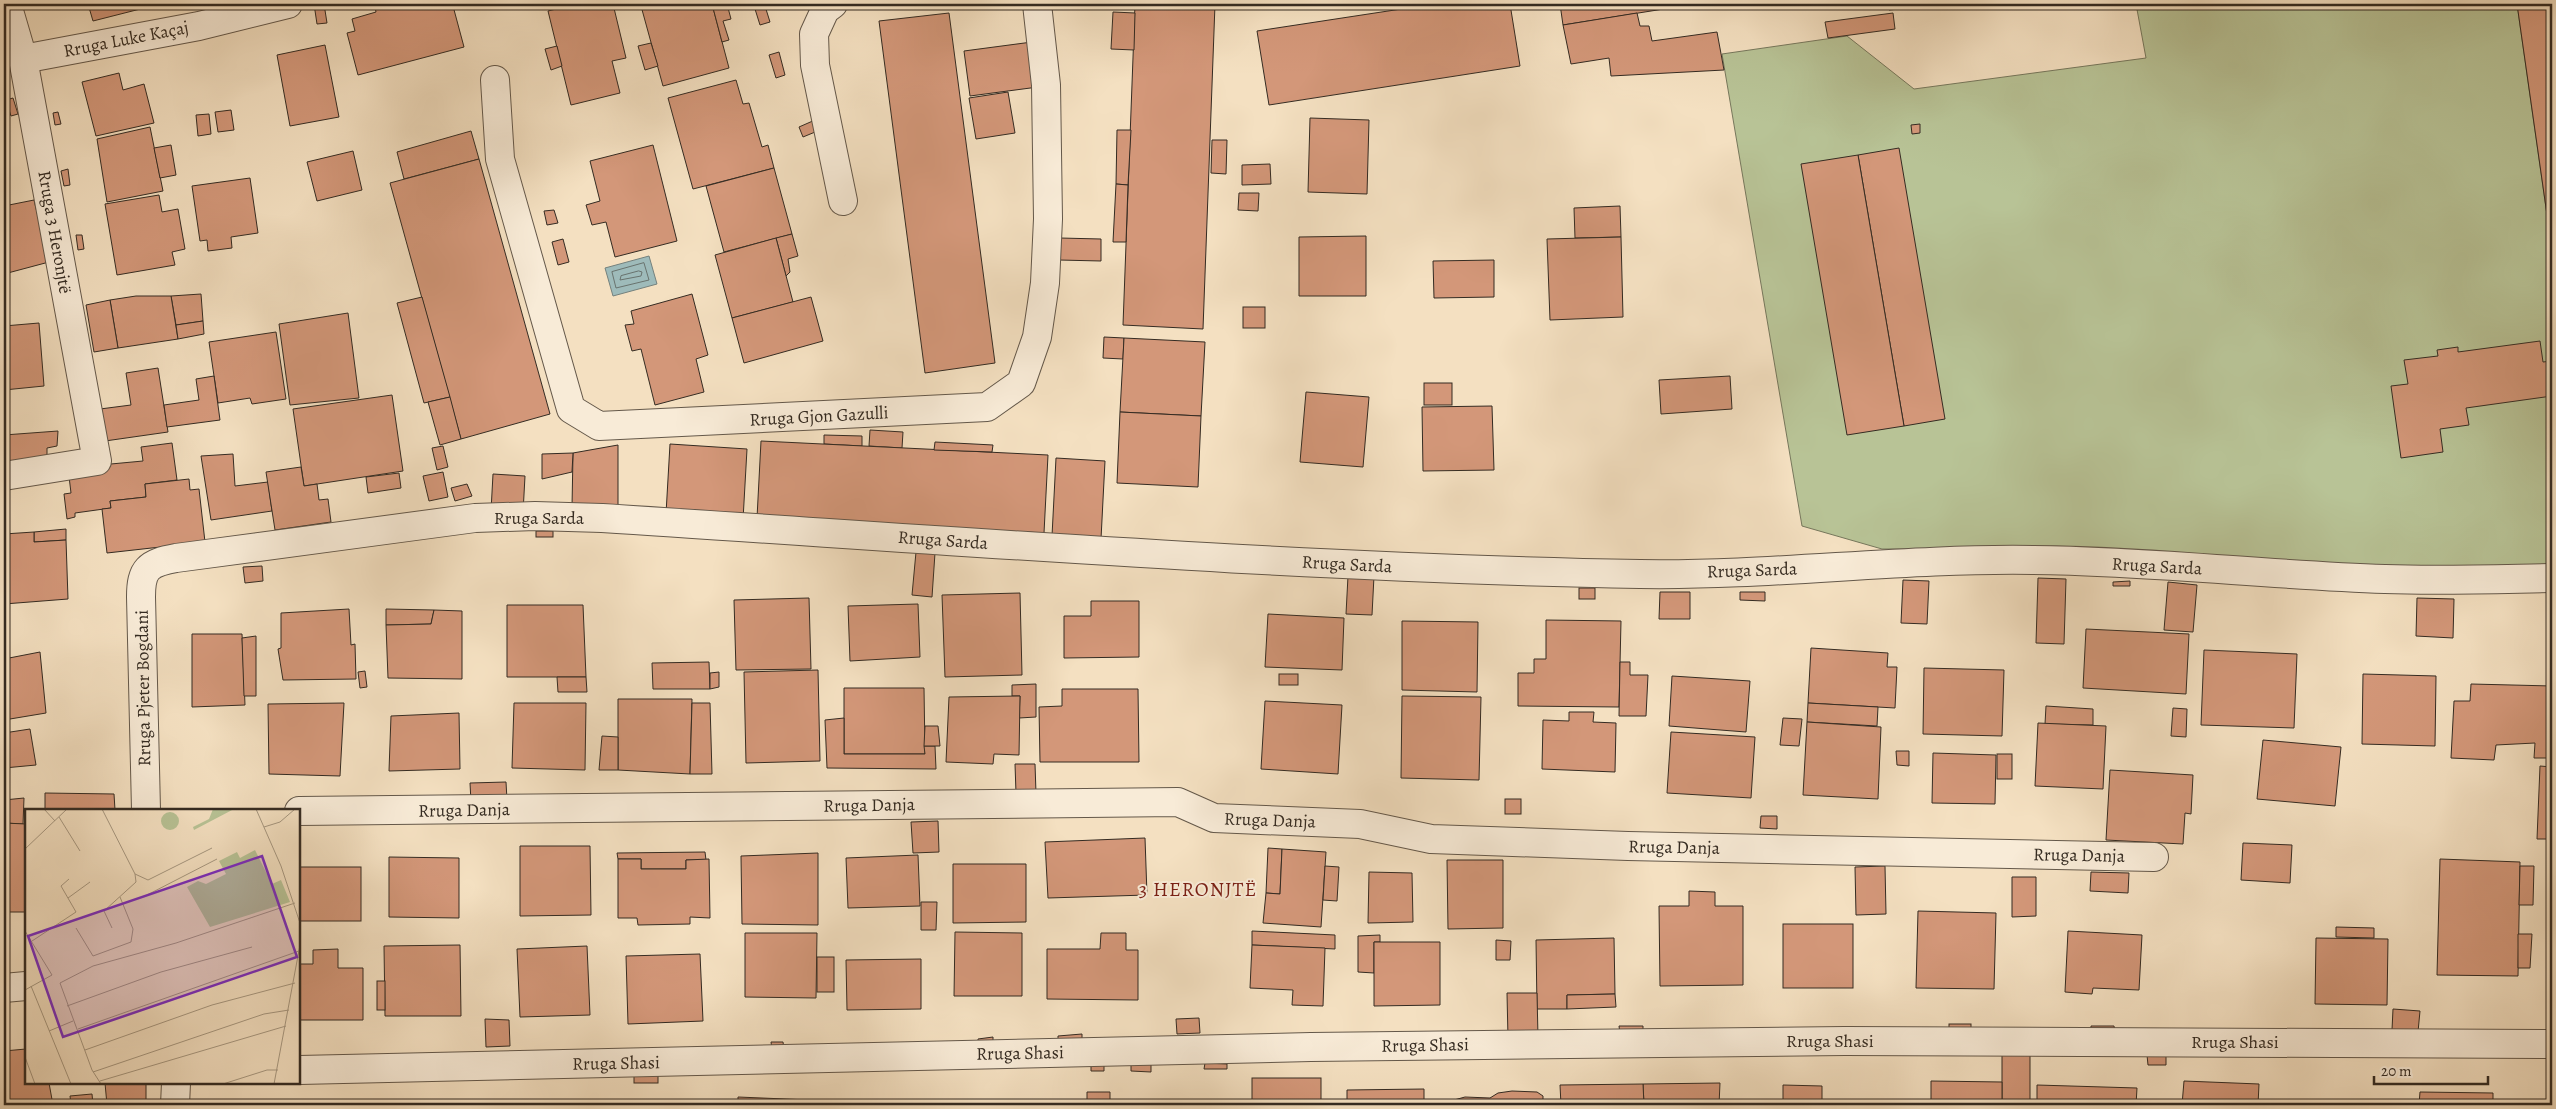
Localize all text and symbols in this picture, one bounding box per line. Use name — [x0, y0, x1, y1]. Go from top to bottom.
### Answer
street label: Rruga Luke Kaçaj — [61, 15, 191, 63]
street label: Rruga 3 Heronjtë — [32, 169, 78, 295]
street label: Rruga Gjon Gazulli — [749, 400, 889, 432]
street label: Rruga Sarda — [494, 506, 585, 530]
street label: Rruga Sarda — [897, 525, 990, 555]
street label: Rruga Sarda — [1301, 550, 1393, 578]
street label: Rruga Sarda — [2111, 552, 2203, 580]
street label: Rruga Sarda — [1706, 556, 1798, 584]
street label: Rruga Pjeter Bogdani — [130, 609, 156, 767]
street label: Rruga Danja — [823, 792, 916, 818]
street label: Rruga Danja — [418, 797, 511, 823]
street label: Rruga Danja — [1224, 806, 1317, 834]
inset map — [25, 809, 300, 1084]
street label: Rruga Danja — [1628, 834, 1721, 860]
street label: Rruga Danja — [2033, 842, 2126, 868]
district label: 3 HERONJTË — [1139, 876, 1257, 903]
street label: Rruga Shasi — [1786, 1029, 1874, 1053]
street label: Rruga Shasi — [2191, 1030, 2279, 1054]
street label: Rruga Shasi — [1381, 1032, 1469, 1058]
street label: Rruga Shasi — [976, 1040, 1064, 1066]
street label: Rruga Shasi — [572, 1050, 660, 1076]
scale bar — [2374, 1054, 2487, 1086]
text: 20 m — [2381, 1061, 2412, 1081]

